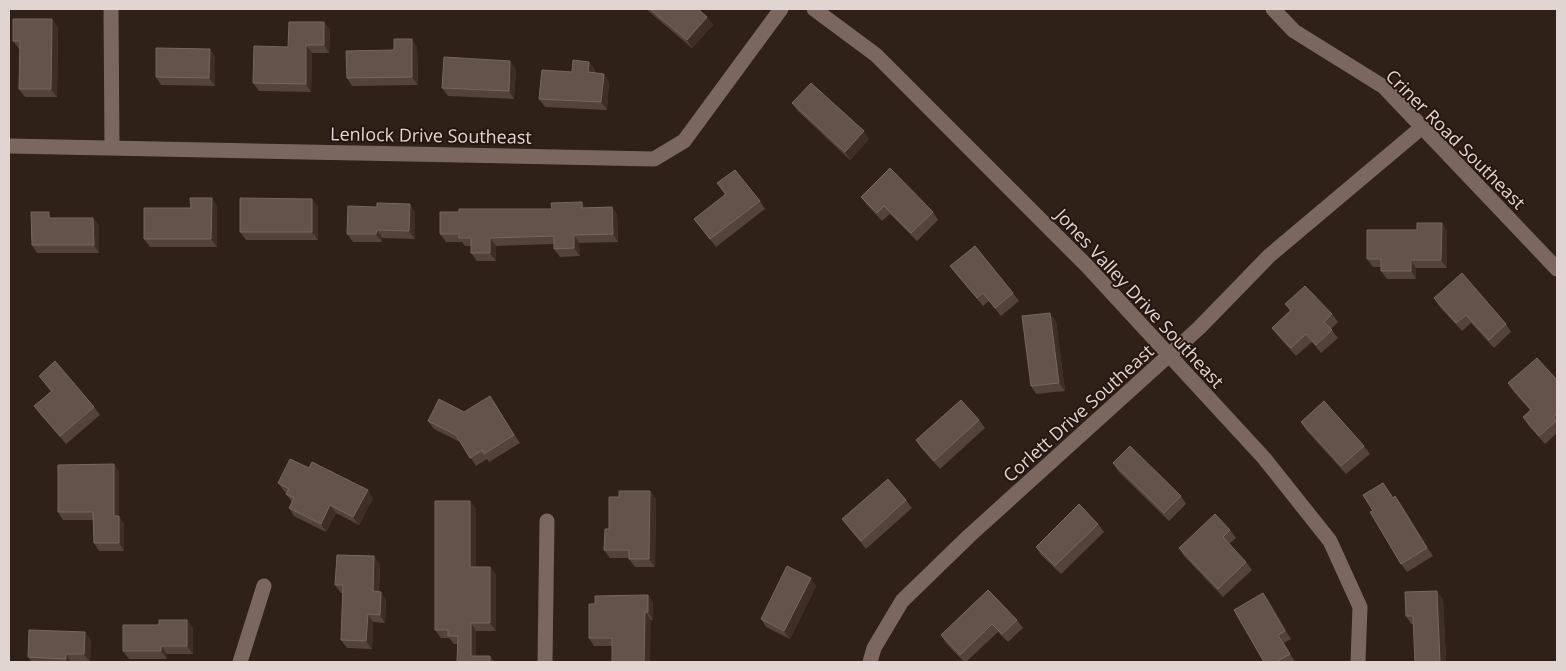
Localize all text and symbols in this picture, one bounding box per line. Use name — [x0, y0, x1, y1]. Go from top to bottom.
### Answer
street label: Criner Road Southeast — [1381, 64, 1531, 214]
street label: Lenlock Drive Southeast — [330, 121, 532, 149]
street label: Jones Valley Drive Southeast — [1049, 202, 1229, 393]
street label: Corlett Drive Southeast — [998, 339, 1158, 487]

